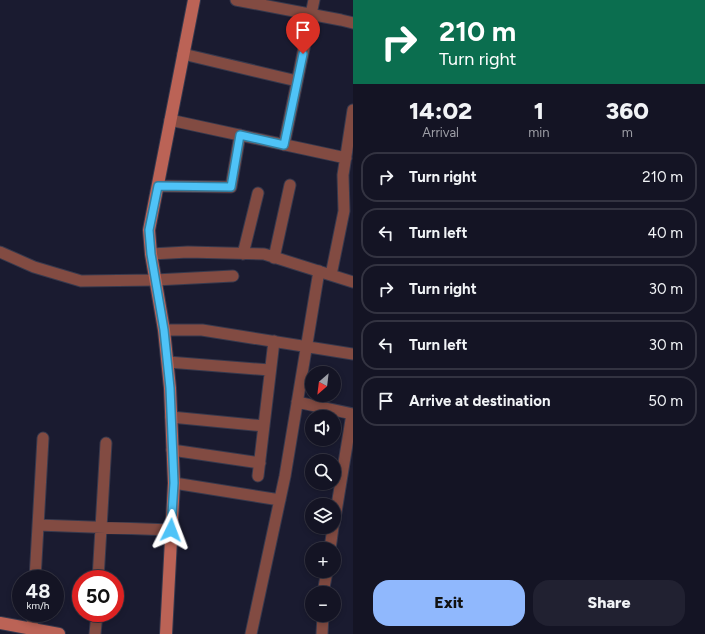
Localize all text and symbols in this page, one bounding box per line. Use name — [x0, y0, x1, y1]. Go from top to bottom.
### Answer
pin — [286, 13, 320, 54]
text: 210 m — [439, 14, 516, 48]
icon: right — [373, 16, 425, 68]
icon: arrive — [292, 19, 314, 41]
text: Turn right — [439, 48, 516, 70]
text: 14:02 — [409, 96, 472, 125]
text: 1 — [534, 96, 544, 125]
text: 360 — [606, 96, 649, 125]
text: Arrival — [422, 125, 459, 140]
text: min — [528, 125, 550, 140]
text: m — [622, 125, 633, 140]
icon: right — [375, 166, 397, 188]
text: Turn right — [409, 168, 477, 186]
text: 210 m — [642, 168, 683, 186]
icon: left — [375, 222, 397, 244]
text: Turn left — [409, 224, 467, 242]
text: 40 m — [648, 224, 683, 242]
icon: right — [375, 278, 397, 300]
text: Turn right — [409, 280, 477, 298]
text: 30 m — [649, 280, 683, 298]
icon: left — [375, 334, 397, 356]
text: Turn left — [409, 336, 467, 354]
text: 30 m — [649, 336, 683, 354]
north arrow — [305, 366, 341, 402]
map controls — [305, 366, 341, 622]
icon: arrive — [375, 390, 397, 412]
text: Arrive at destination — [409, 392, 550, 410]
text: 50 m — [648, 392, 683, 410]
button: sound — [305, 410, 341, 446]
button: search — [305, 454, 341, 490]
button: layers — [305, 498, 341, 534]
position arrow — [150, 509, 192, 551]
button: + — [305, 542, 341, 578]
speed limit sign: 50 — [72, 570, 124, 622]
text: 48 — [26, 579, 50, 603]
button: Exit — [373, 580, 525, 626]
button: Share — [533, 580, 685, 626]
button: − — [305, 586, 341, 622]
text: km/h — [27, 599, 49, 612]

